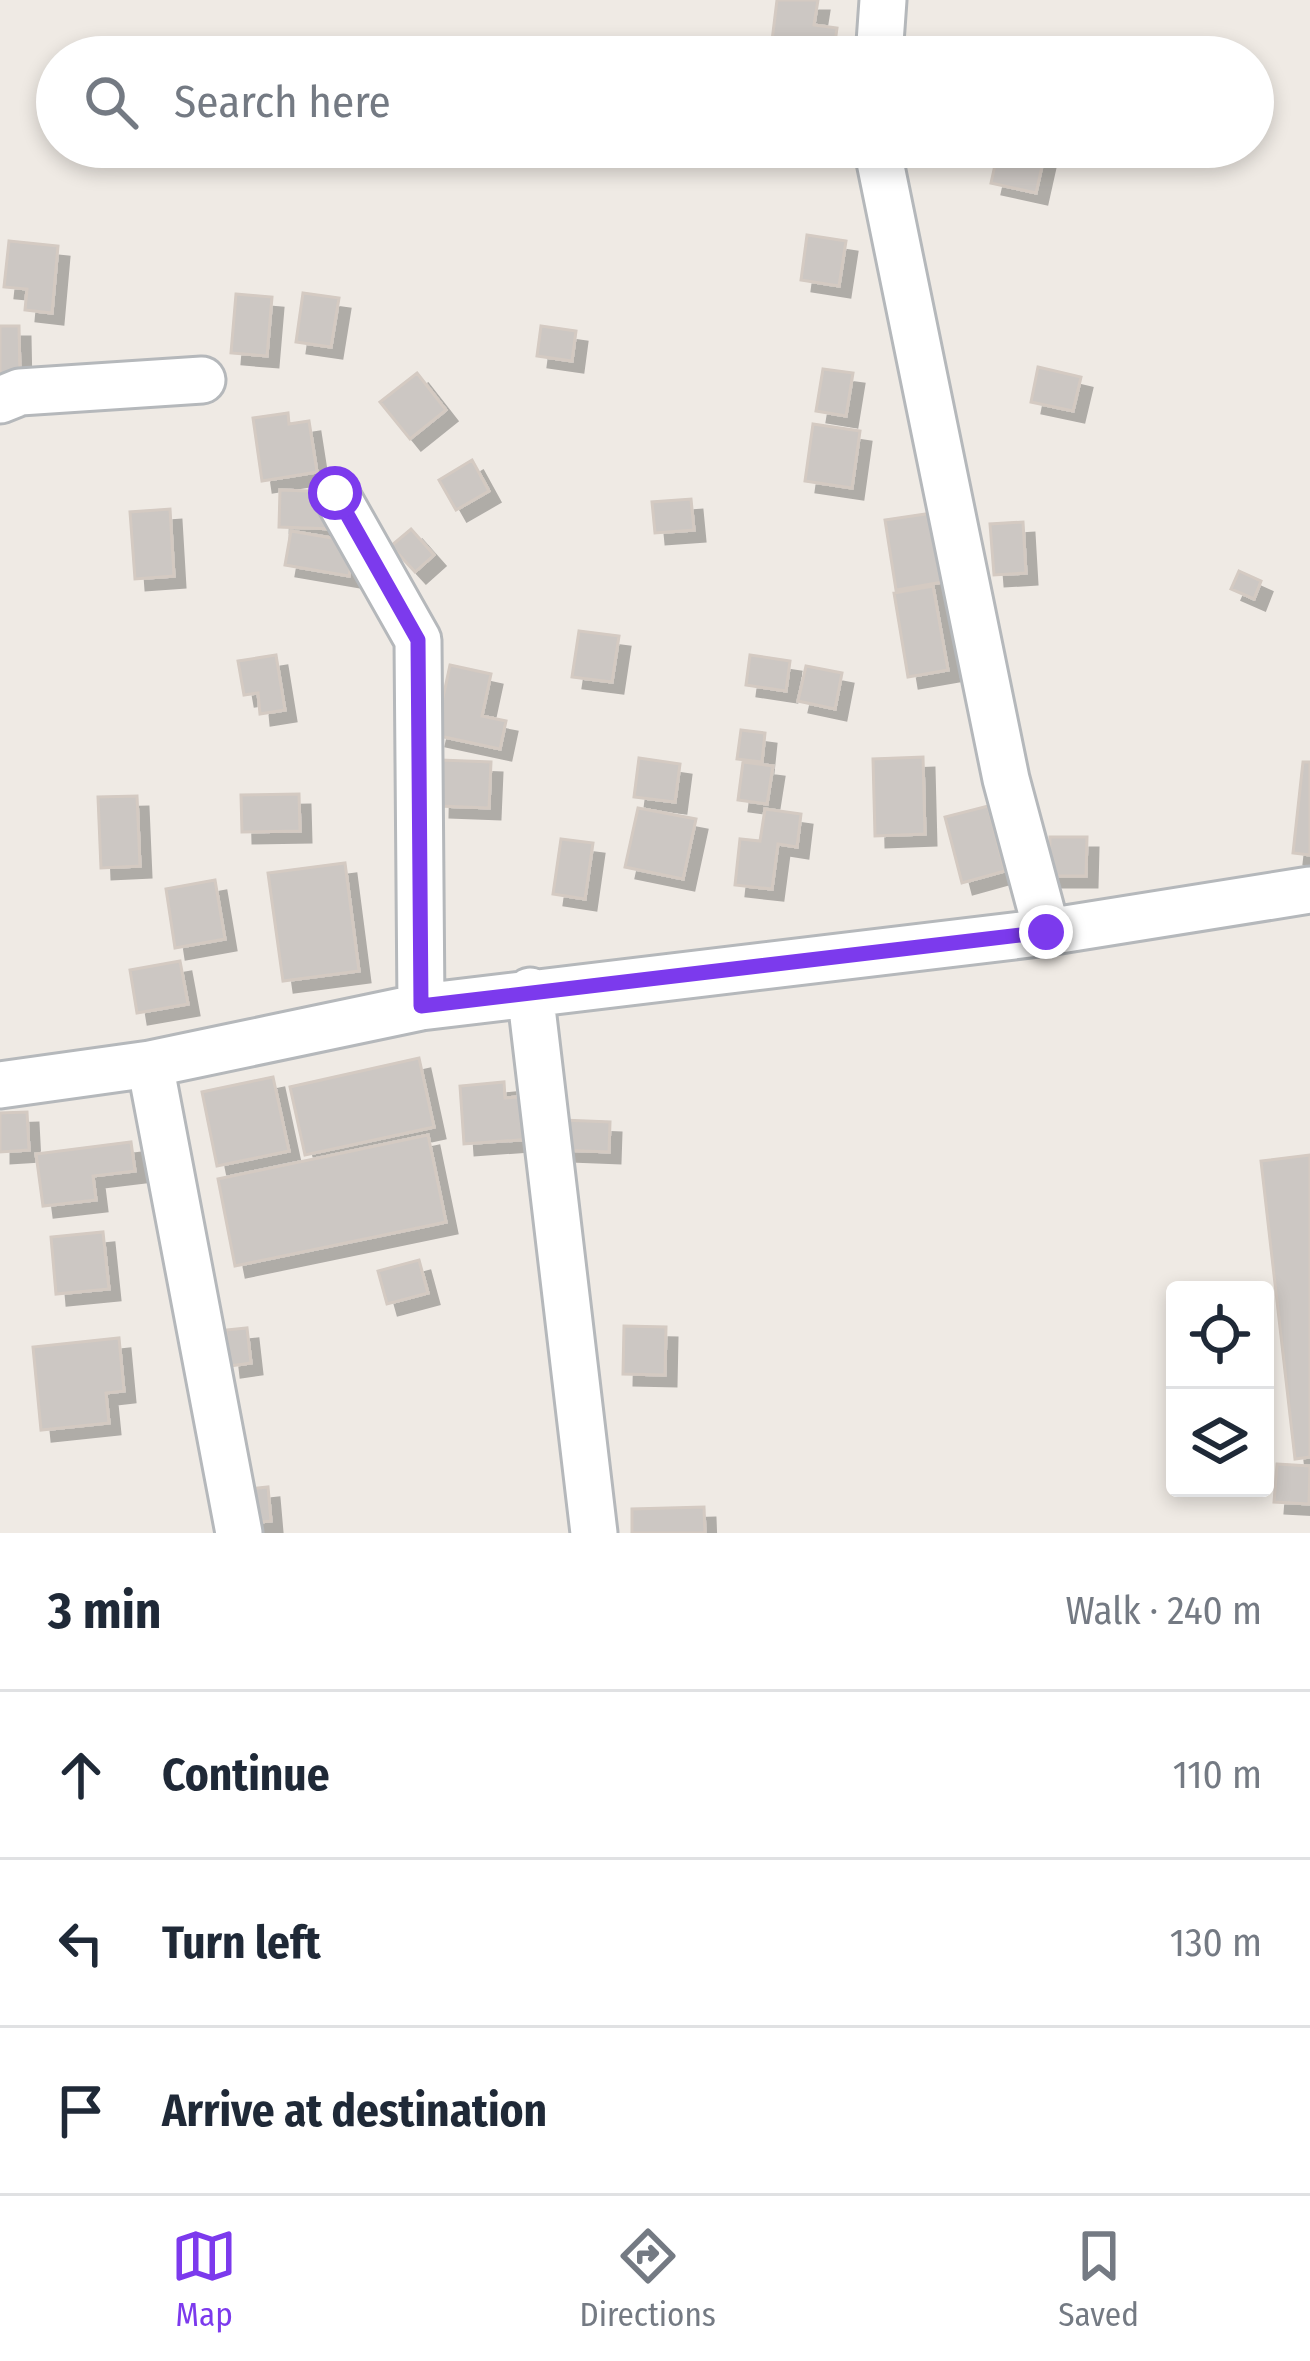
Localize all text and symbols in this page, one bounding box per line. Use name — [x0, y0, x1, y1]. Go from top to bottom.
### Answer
search box — [36, 36, 1274, 168]
icon: search — [78, 69, 144, 135]
text: Search here — [174, 75, 391, 129]
route start — [308, 466, 362, 520]
route end — [1019, 905, 1073, 959]
map controls — [1166, 1281, 1274, 1497]
button: locate — [1166, 1281, 1274, 1389]
button: layers — [1166, 1389, 1274, 1497]
text: 3 min — [48, 1580, 162, 1642]
text: Walk · 240 m — [1065, 1588, 1262, 1634]
icon: ahead — [48, 1742, 114, 1808]
text: Continue — [162, 1748, 330, 1802]
text: 110 m — [1173, 1752, 1262, 1798]
icon: left — [48, 1910, 114, 1976]
text: Turn left — [162, 1916, 321, 1970]
text: 130 m — [1170, 1920, 1262, 1966]
icon: arrive — [48, 2078, 114, 2144]
text: Arrive at destination — [162, 2084, 547, 2138]
tab: Map — [171, 2223, 237, 2335]
tab: Directions — [579, 2223, 716, 2335]
tab: Saved — [1058, 2223, 1139, 2335]

